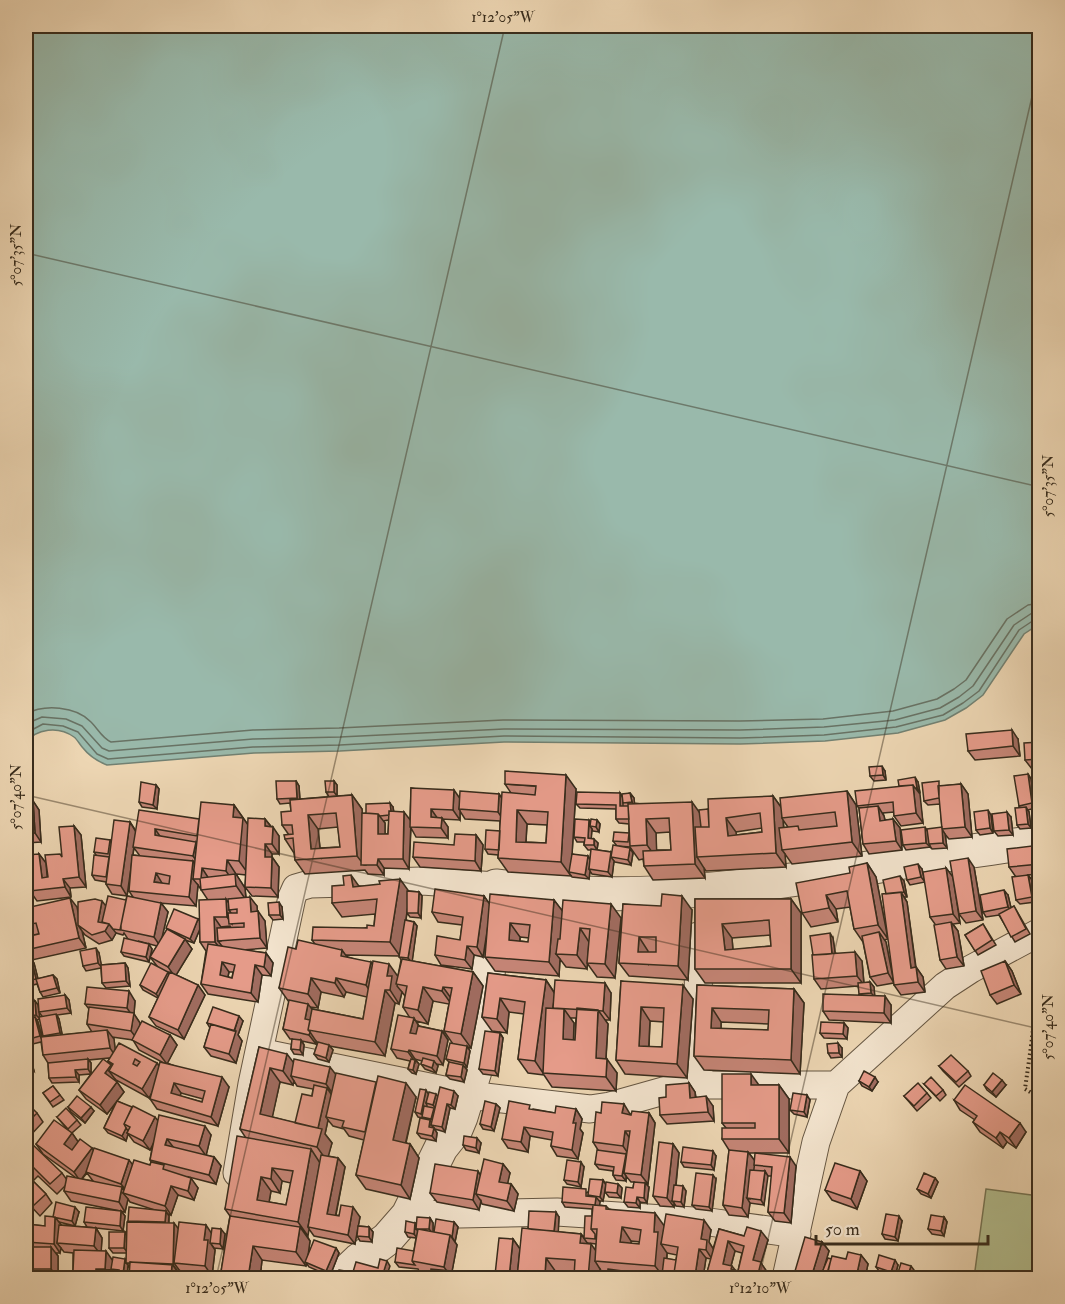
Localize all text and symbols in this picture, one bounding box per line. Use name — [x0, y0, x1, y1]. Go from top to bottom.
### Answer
text: 1°12'05"W — [471, 8, 536, 27]
text: 5°07'35"N — [7, 223, 26, 286]
text: 5°07'35"N — [1039, 454, 1058, 517]
text: 5°07'40"N — [7, 763, 26, 830]
text: 5°07'40"N — [1039, 993, 1058, 1060]
scale bar — [816, 1208, 988, 1246]
text: 50 m — [825, 1218, 860, 1241]
text: 1°12'05"W — [185, 1279, 250, 1298]
text: 1°12'10"W — [729, 1279, 792, 1298]

